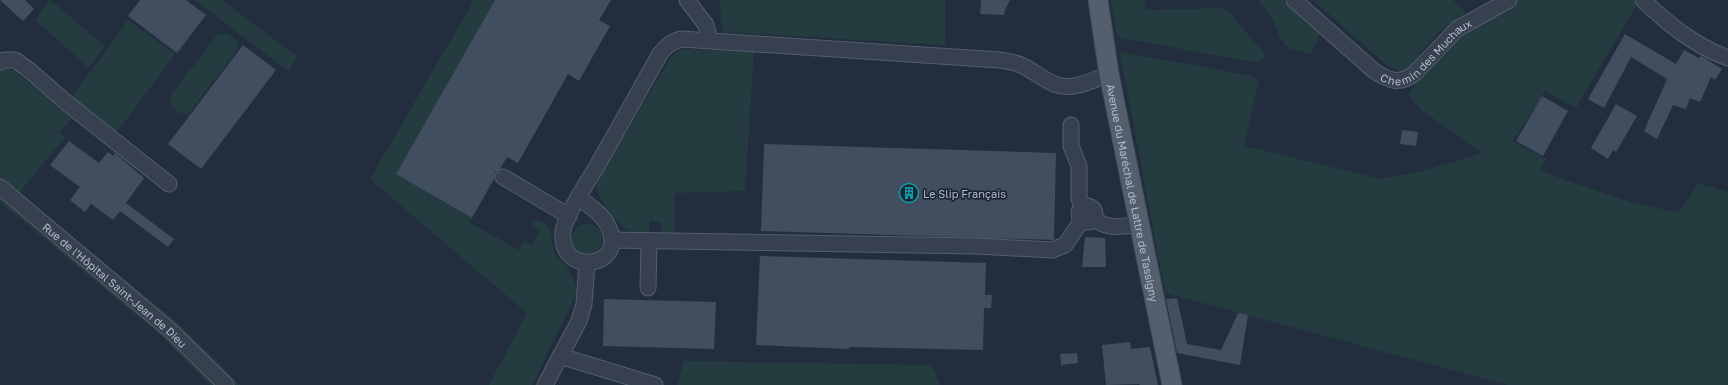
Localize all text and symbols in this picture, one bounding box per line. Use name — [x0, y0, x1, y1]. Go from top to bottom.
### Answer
street label: Chemin des Muchaux — [1379, 16, 1474, 87]
street label: Avenue du Maréchal de Lattre de Tassigny — [1105, 83, 1161, 303]
building icon: Le Slip Français — [898, 182, 920, 204]
place label: Le Slip Français — [923, 187, 1006, 200]
street label: Rue de l'Hôpital Saint-Jean de Dieu — [41, 220, 190, 350]

